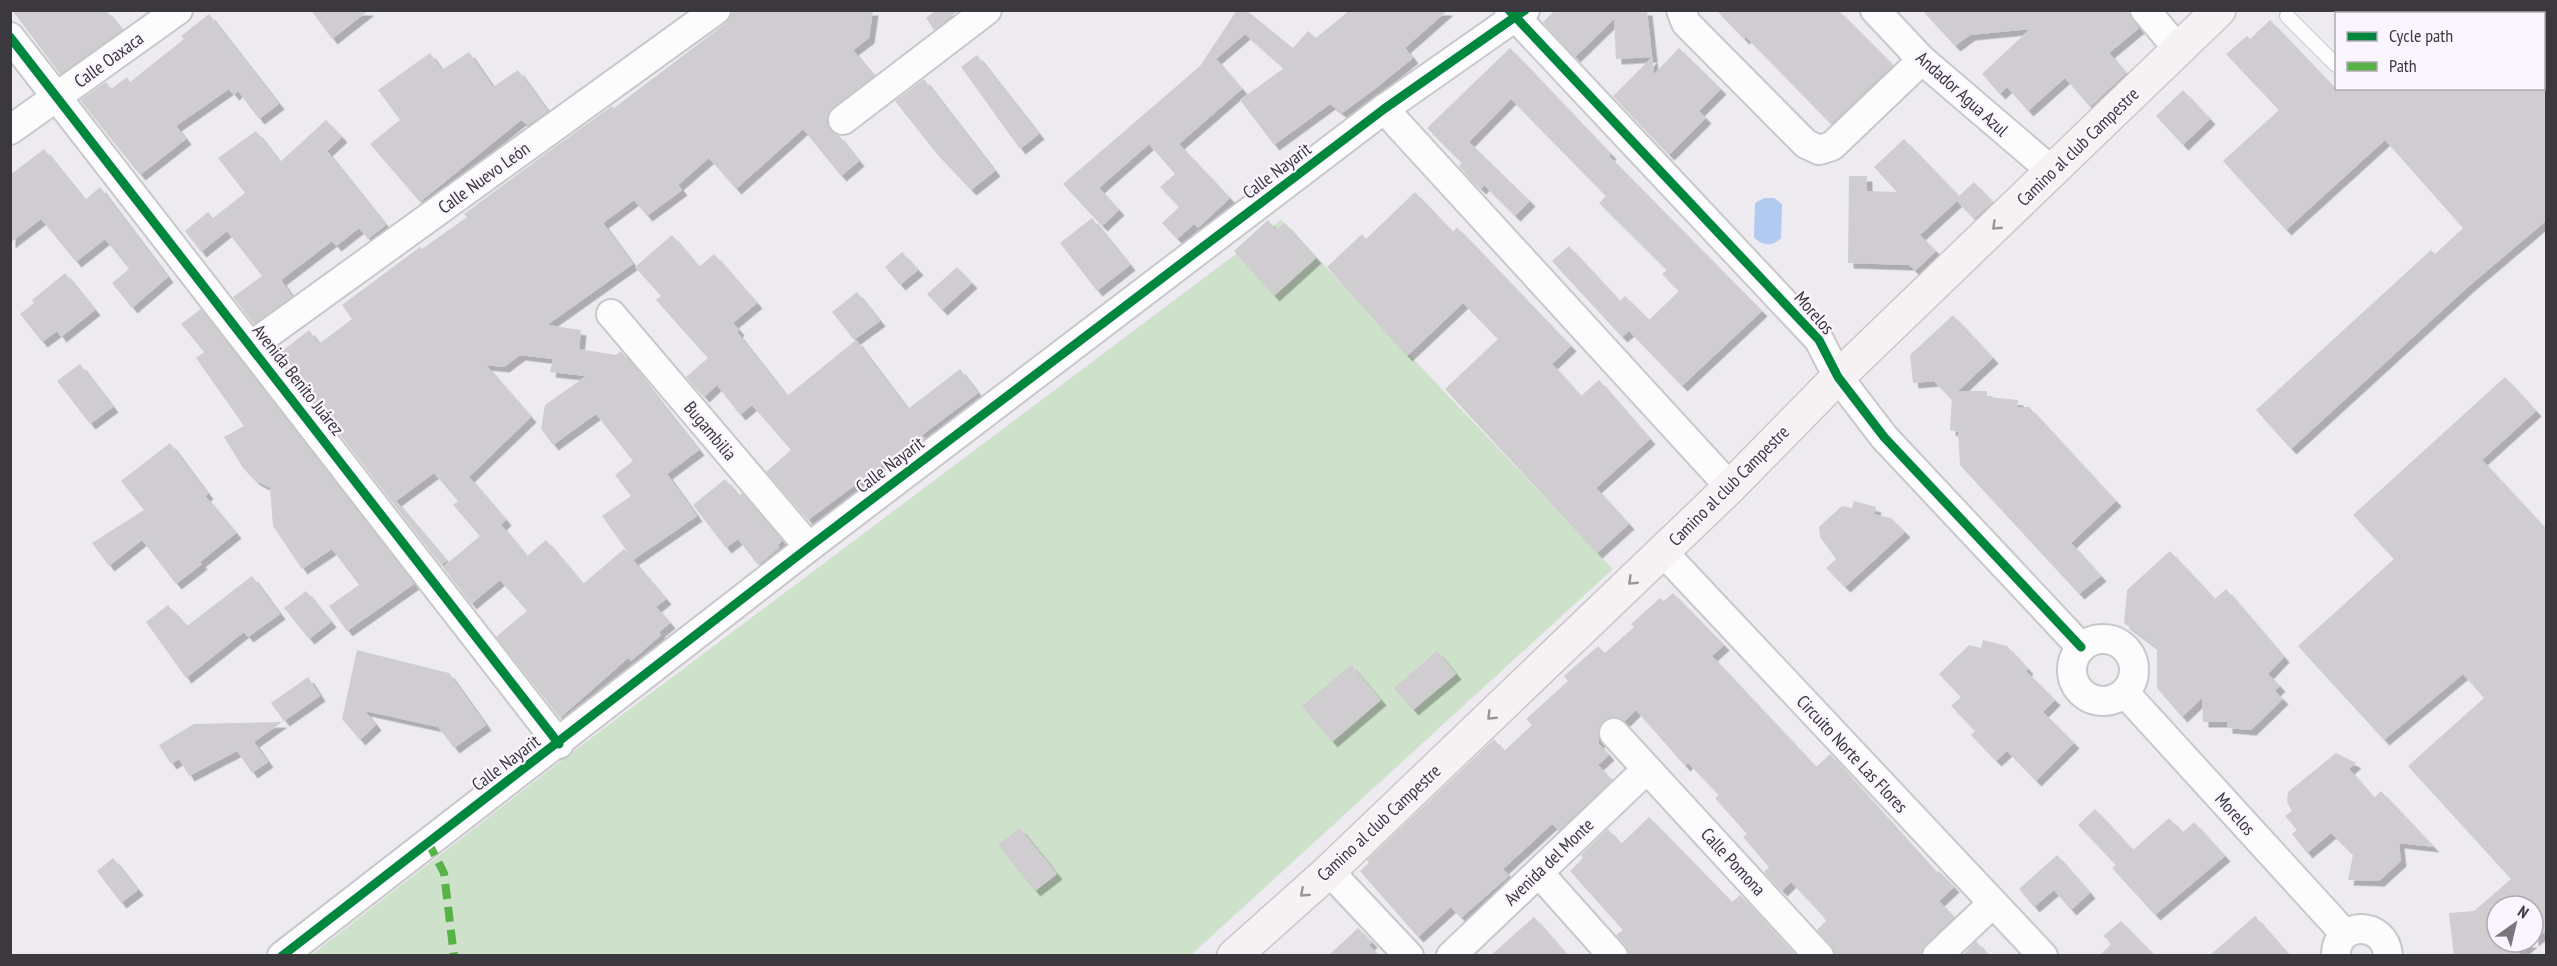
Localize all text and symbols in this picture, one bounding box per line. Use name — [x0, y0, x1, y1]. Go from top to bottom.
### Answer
legend — [2335, 12, 2545, 90]
text: Cycle path — [2389, 24, 2453, 47]
street label: Calle Oaxaca — [70, 27, 148, 92]
street label: Andador Agua Azul — [1911, 46, 2014, 142]
text: Path — [2389, 54, 2417, 77]
street label: Camino al club Campestre — [2012, 82, 2144, 211]
street label: Calle Nuevo León — [433, 137, 534, 219]
street label: Calle Nayarit — [1238, 137, 1315, 204]
one-way arrow — [1993, 219, 2003, 230]
street label: Morelos — [1789, 286, 1839, 339]
street label: Avenida Benito Juárez — [248, 319, 349, 440]
street label: Bugambilia — [679, 396, 742, 465]
street label: Camino al club Campestre — [1664, 421, 1794, 551]
street label: Calle Nayarit — [851, 431, 928, 498]
one-way arrow — [1629, 574, 1639, 585]
street label: Circuito Norte Las Flores — [1792, 690, 1913, 817]
one-way arrow — [1488, 708, 1499, 719]
street label: Calle Nayarit — [467, 729, 544, 796]
street label: Camino al club Campestre — [1312, 759, 1445, 886]
street label: Morelos — [2210, 788, 2261, 840]
street label: Avenida del Monte — [1499, 813, 1598, 910]
street label: Calle Pomona — [1696, 823, 1771, 901]
one-way arrow — [1300, 886, 1311, 897]
north arrow — [2485, 894, 2545, 954]
text: N — [2514, 901, 2533, 922]

